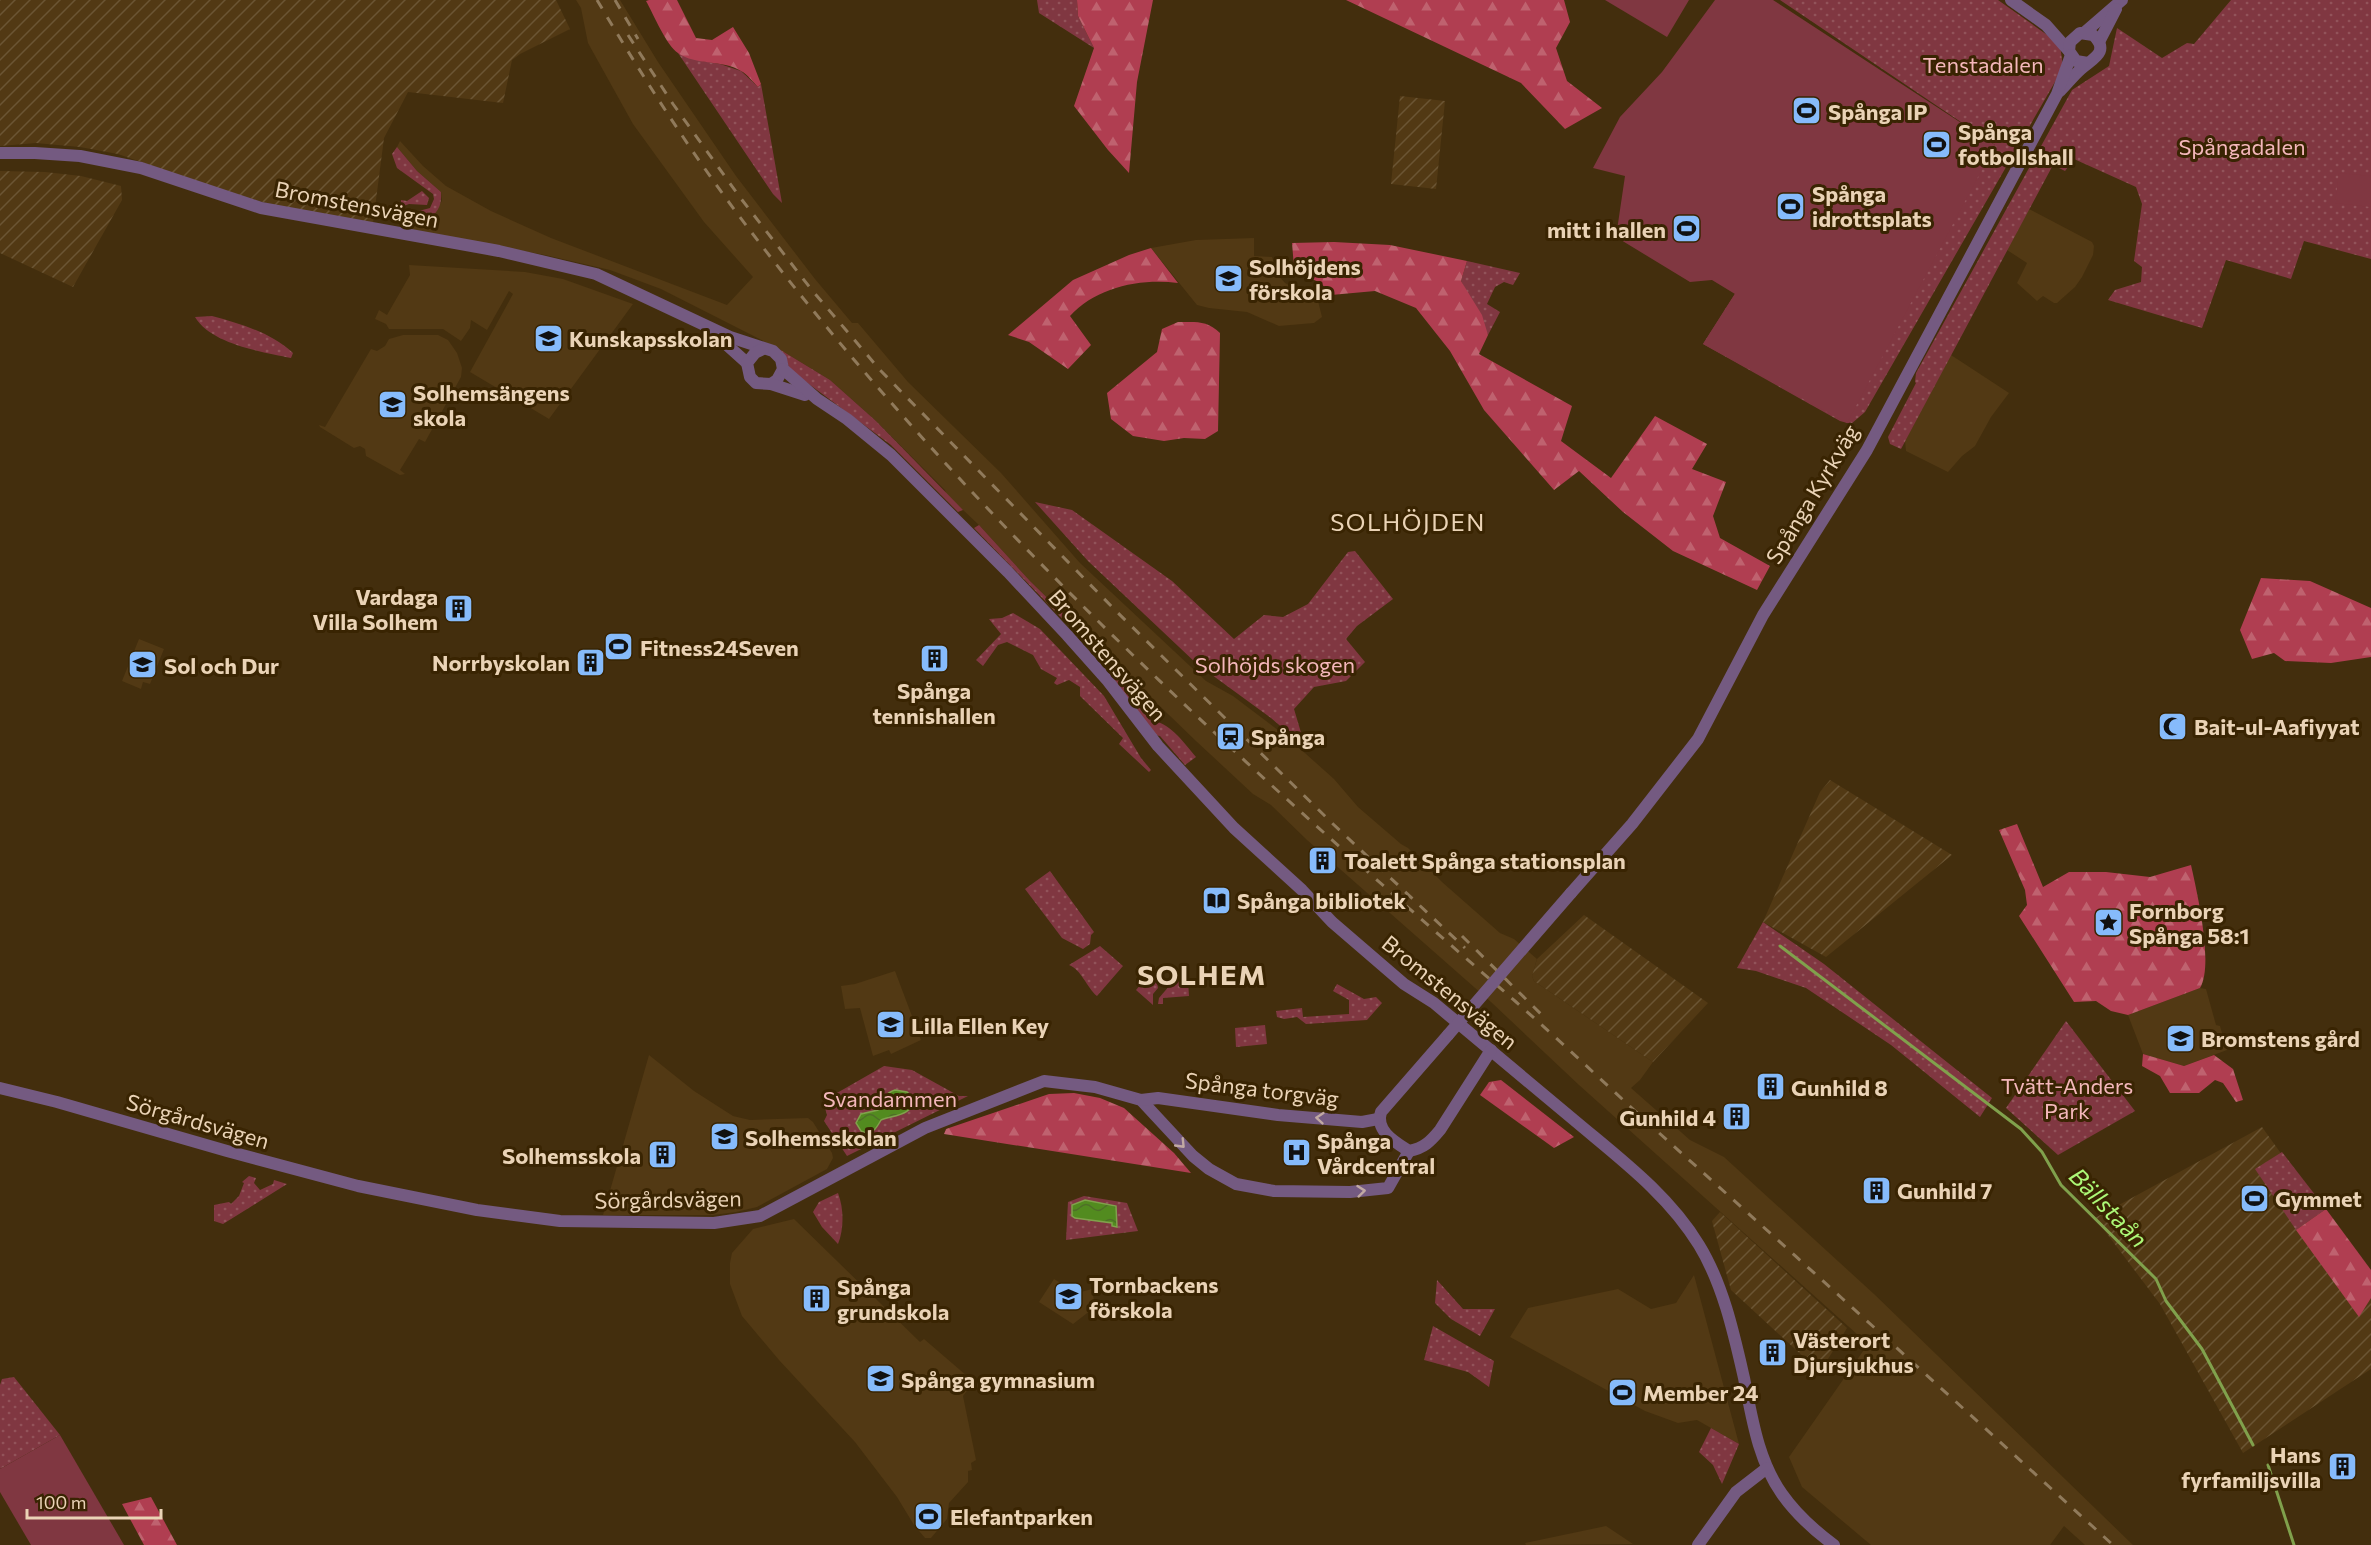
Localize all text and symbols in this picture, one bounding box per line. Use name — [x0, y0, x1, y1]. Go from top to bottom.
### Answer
park label: Tenstadalen — [1922, 51, 2044, 78]
sports icon: Spånga IP — [1791, 95, 1823, 127]
place label: Spånga IP — [1828, 98, 1927, 125]
place label: Spånga fotbollshall — [1958, 118, 2074, 170]
sports icon: Spånga fotbollshall — [1921, 128, 1953, 160]
park label: Spångadalen — [2178, 133, 2306, 160]
street label: Bromstensvägen — [273, 175, 441, 233]
place label: Spånga idrottsplats — [1812, 180, 1932, 232]
sports icon: Spånga idrottsplats — [1775, 190, 1807, 222]
sports icon: mitt i hallen — [1671, 213, 1703, 245]
place label: mitt i hallen — [1547, 216, 1666, 243]
place label: Solhöjdens förskola — [1249, 253, 1361, 305]
school or university icon: Solhöjdens förskola — [1212, 263, 1244, 295]
school or university icon: Kunskapsskolan — [532, 322, 564, 354]
place label: Kunskapsskolan — [569, 325, 733, 352]
place label: Solhemsängens skola — [413, 379, 570, 431]
school or university icon: Solhemsängens skola — [376, 389, 408, 421]
street label: Spånga Kyrkväg — [1760, 419, 1864, 569]
district label: SOLHÖJDEN — [1330, 507, 1486, 536]
place label: Vardaga Villa Solhem — [313, 583, 438, 635]
street label: Bromstensvägen — [1043, 583, 1173, 727]
building icon: Vardaga Villa Solhem — [443, 593, 475, 625]
sports icon: Fitness24Seven — [603, 631, 635, 663]
place label: Fitness24Seven — [640, 634, 799, 661]
building icon: Spånga tennishallen — [918, 642, 950, 674]
building icon: Norrbyskolan — [575, 646, 607, 678]
school or university icon: Sol och Dur — [127, 649, 159, 681]
place label: Norrbyskolan — [432, 649, 570, 676]
park label: Solhöjds skogen — [1195, 651, 1355, 678]
place label: Sol och Dur — [164, 652, 279, 679]
place label: Spånga tennishallen — [872, 677, 996, 729]
mosque icon: Bait-ul-Aafiyyat — [2157, 710, 2189, 742]
place label: Bait-ul-Aafiyyat — [2194, 713, 2360, 740]
station icon: Spånga — [1214, 720, 1246, 752]
place label: Spånga — [1251, 723, 1325, 750]
building icon: Toalett Spånga stationsplan — [1307, 844, 1339, 876]
place label: Toalett Spånga stationsplan — [1344, 847, 1626, 874]
library icon: Spånga bibliotek — [1200, 884, 1232, 916]
place label: Spånga bibliotek — [1237, 887, 1406, 914]
place label: Fornborg Spånga 58:1 — [2129, 897, 2249, 949]
place icon: Fornborg Spånga 58:1 — [2092, 907, 2124, 939]
street label: Bromstensvägen — [1377, 929, 1523, 1055]
district label: SOLHEM — [1137, 957, 1267, 991]
school or university icon: Lilla Ellen Key — [874, 1009, 906, 1041]
place label: Lilla Ellen Key — [911, 1012, 1049, 1039]
school or university icon: Bromstens gård — [2164, 1022, 2196, 1054]
place label: Bromstens gård — [2201, 1025, 2360, 1052]
street label: Spånga torgväg — [1184, 1066, 1340, 1112]
building icon: Gunhild 8 — [1754, 1071, 1786, 1103]
park label: Tvätt-Anders Park — [2001, 1072, 2133, 1124]
place label: Gunhild 8 — [1791, 1074, 1888, 1101]
park label: Svandammen — [823, 1085, 957, 1112]
street label: Sörgårdsvägen — [123, 1088, 273, 1154]
building icon: Gunhild 4 — [1721, 1101, 1753, 1133]
place label: Gunhild 4 — [1619, 1104, 1716, 1131]
one-way arrow — [1316, 1112, 1325, 1125]
school or university icon: Solhemsskolan — [708, 1121, 740, 1153]
place label: Solhemsskolan — [745, 1124, 897, 1151]
place label: Spånga Vårdcentral — [1317, 1127, 1435, 1179]
one-way arrow — [1173, 1136, 1184, 1147]
hospital icon: Spånga Vårdcentral — [1280, 1137, 1312, 1169]
building icon: Solhemsskola — [646, 1139, 678, 1171]
place label: Solhemsskola — [502, 1142, 641, 1169]
water label: Bällstaån — [2064, 1161, 2154, 1253]
building icon: Gunhild 7 — [1860, 1174, 1892, 1206]
place label: Gunhild 7 — [1897, 1177, 1992, 1204]
sports icon: Gymmet — [2238, 1182, 2270, 1214]
street label: Sörgårdsvägen — [594, 1184, 742, 1214]
one-way arrow — [1357, 1185, 1366, 1198]
place label: Gymmet — [2275, 1185, 2362, 1212]
place label: Tornbackens förskola — [1089, 1271, 1218, 1323]
place label: Spånga grundskola — [837, 1273, 949, 1325]
school or university icon: Tornbackens förskola — [1052, 1281, 1084, 1313]
building icon: Spånga grundskola — [800, 1283, 832, 1315]
place label: Västerort Djursjukhus — [1793, 1326, 1914, 1378]
building icon: Västerort Djursjukhus — [1756, 1336, 1788, 1368]
school or university icon: Spånga gymnasium — [864, 1363, 896, 1395]
place label: Spånga gymnasium — [901, 1366, 1095, 1393]
sports icon: Member 24 — [1606, 1376, 1638, 1408]
place label: Member 24 — [1643, 1379, 1758, 1406]
place label: Hans fyrfamiljsvilla — [2181, 1441, 2321, 1493]
building icon: Hans fyrfamiljsvilla — [2326, 1451, 2358, 1483]
scale bar — [27, 1482, 160, 1520]
text: 100 m — [36, 1491, 86, 1513]
sports icon: Elefantparken — [913, 1500, 945, 1532]
place label: Elefantparken — [950, 1503, 1093, 1530]

